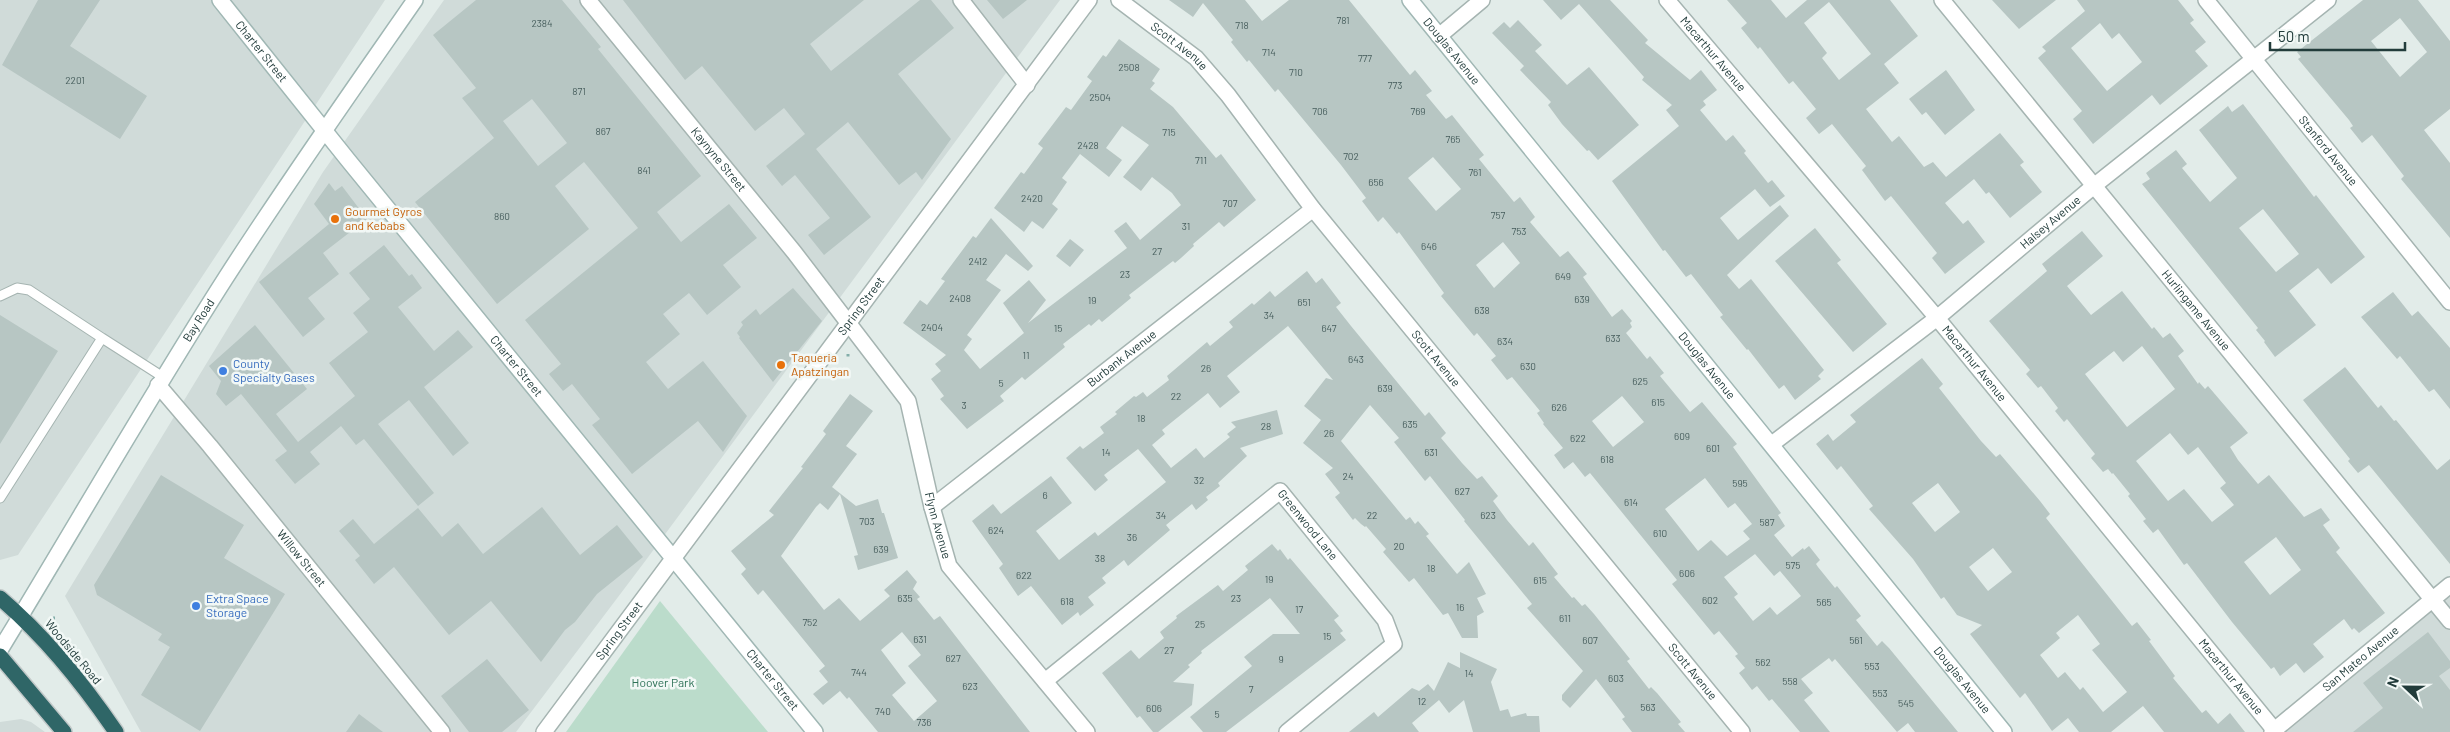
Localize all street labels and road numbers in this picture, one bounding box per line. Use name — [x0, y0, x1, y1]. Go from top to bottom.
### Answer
street label: Macarthur Avenue — [1678, 13, 1749, 94]
street label: Douglas Avenue — [1421, 14, 1484, 87]
street label: Charter Street — [233, 17, 291, 84]
street label: Scott Avenue — [1149, 19, 1211, 73]
street label: Stanford Avenue — [2296, 113, 2361, 188]
street label: Kaynyne Street — [689, 124, 750, 194]
street label: Halsey Avenue — [2017, 192, 2083, 251]
street label: Hurlingame Avenue — [2159, 266, 2234, 353]
street label: Spring Street — [834, 274, 887, 337]
street label: Bay Road — [179, 296, 217, 344]
street label: Macarthur Avenue — [1940, 322, 2010, 404]
street label: Burbank Avenue — [1084, 326, 1159, 389]
street label: Scott Avenue — [1409, 327, 1464, 389]
street label: Douglas Avenue — [1676, 329, 1739, 401]
street label: Charter Street — [488, 332, 546, 399]
street label: Greenwood Lane — [1275, 486, 1341, 563]
street label: Flynn Avenue — [923, 491, 955, 560]
street label: Willow Street — [275, 527, 329, 589]
street label: Spring Street — [592, 598, 645, 662]
street label: Woodside Road — [43, 616, 105, 687]
street label: San Mateo Avenue — [2319, 623, 2401, 693]
street label: Macarthur Avenue — [2196, 635, 2267, 717]
street label: Scott Avenue — [1666, 640, 1721, 702]
street label: Douglas Avenue — [1931, 643, 1994, 716]
street label: Charter Street — [744, 646, 802, 713]

